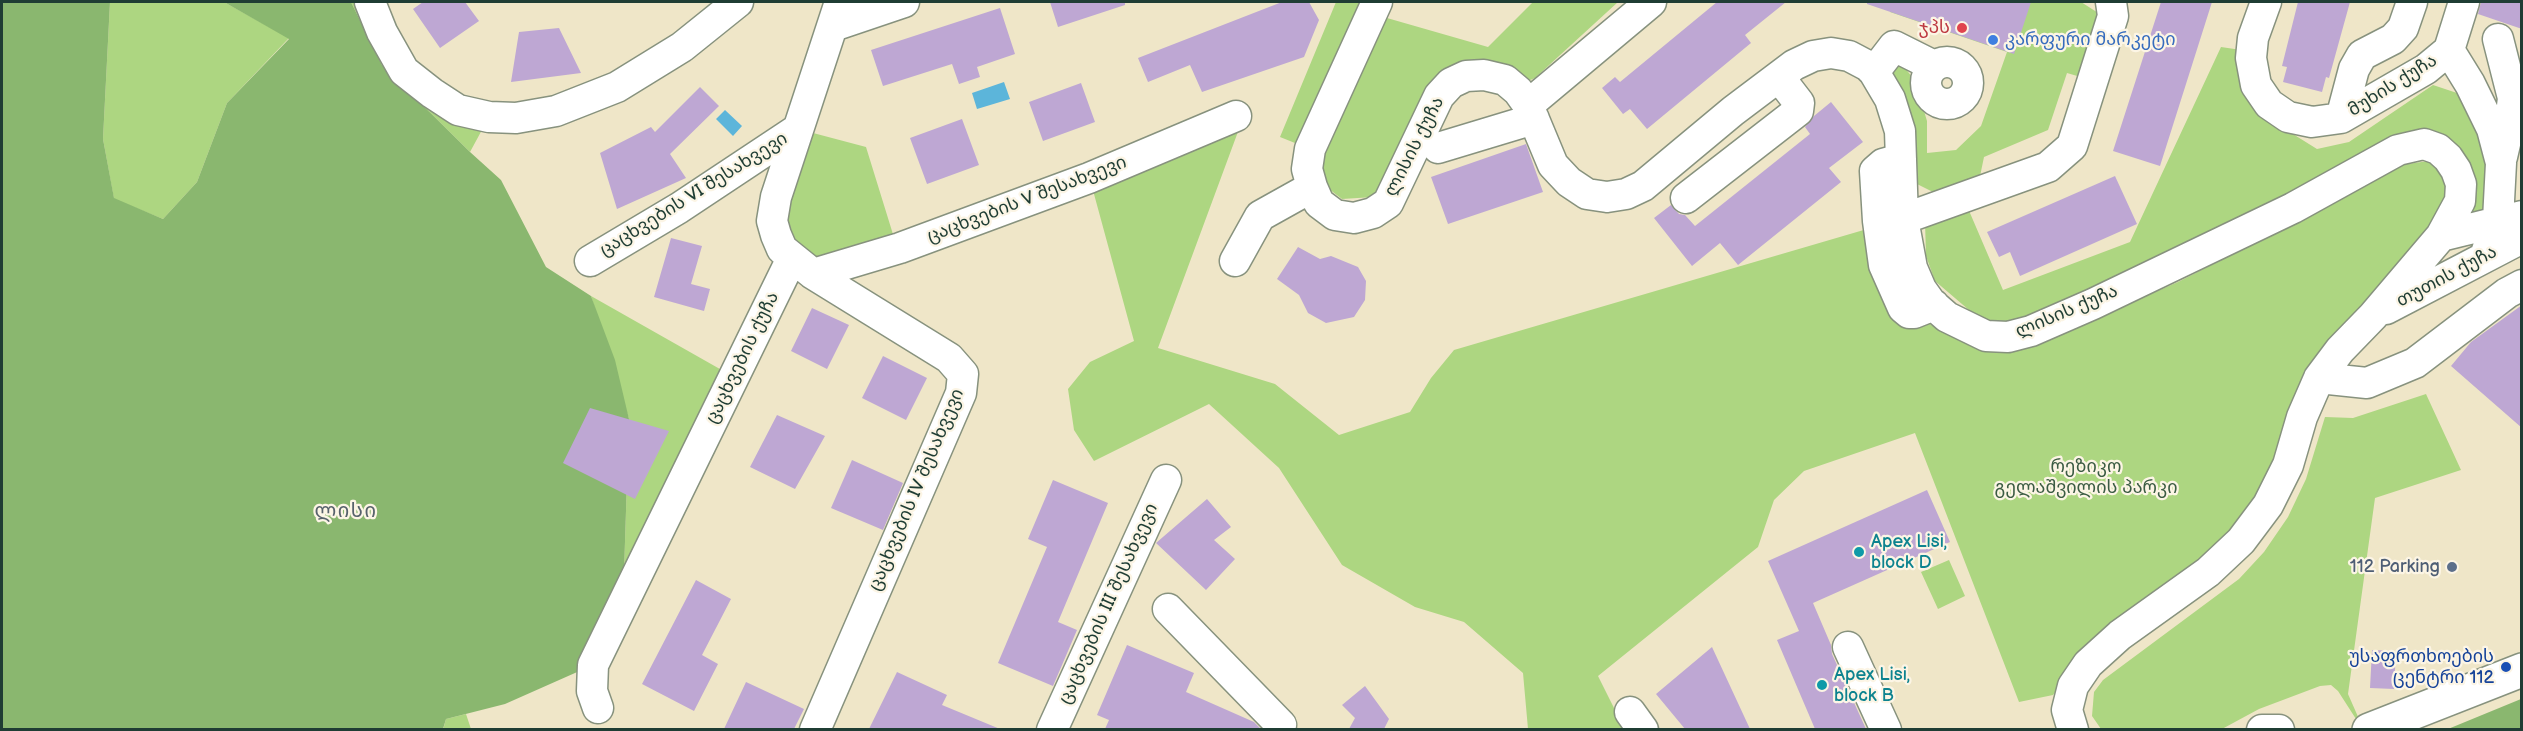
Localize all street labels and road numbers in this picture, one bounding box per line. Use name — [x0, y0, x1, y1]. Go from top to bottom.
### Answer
street label: მუხის ქუჩა — [2345, 50, 2441, 122]
street label: ლისის ქუჩა — [1381, 94, 1449, 200]
street label: ცაცხვების VI შესახვევი — [596, 128, 792, 262]
street label: ცაცხვების V შესახვევი — [924, 152, 1130, 248]
street label: თუთის ქუჩა — [2393, 242, 2501, 312]
street label: ლისის ქუჩა — [2013, 281, 2121, 343]
street label: ცაცხვების ქუჩა — [702, 289, 784, 427]
street label: ცაცხვების IV შესახვევი — [865, 386, 969, 594]
street label: ცაცხვების III შესახვევი — [1055, 500, 1163, 708]

